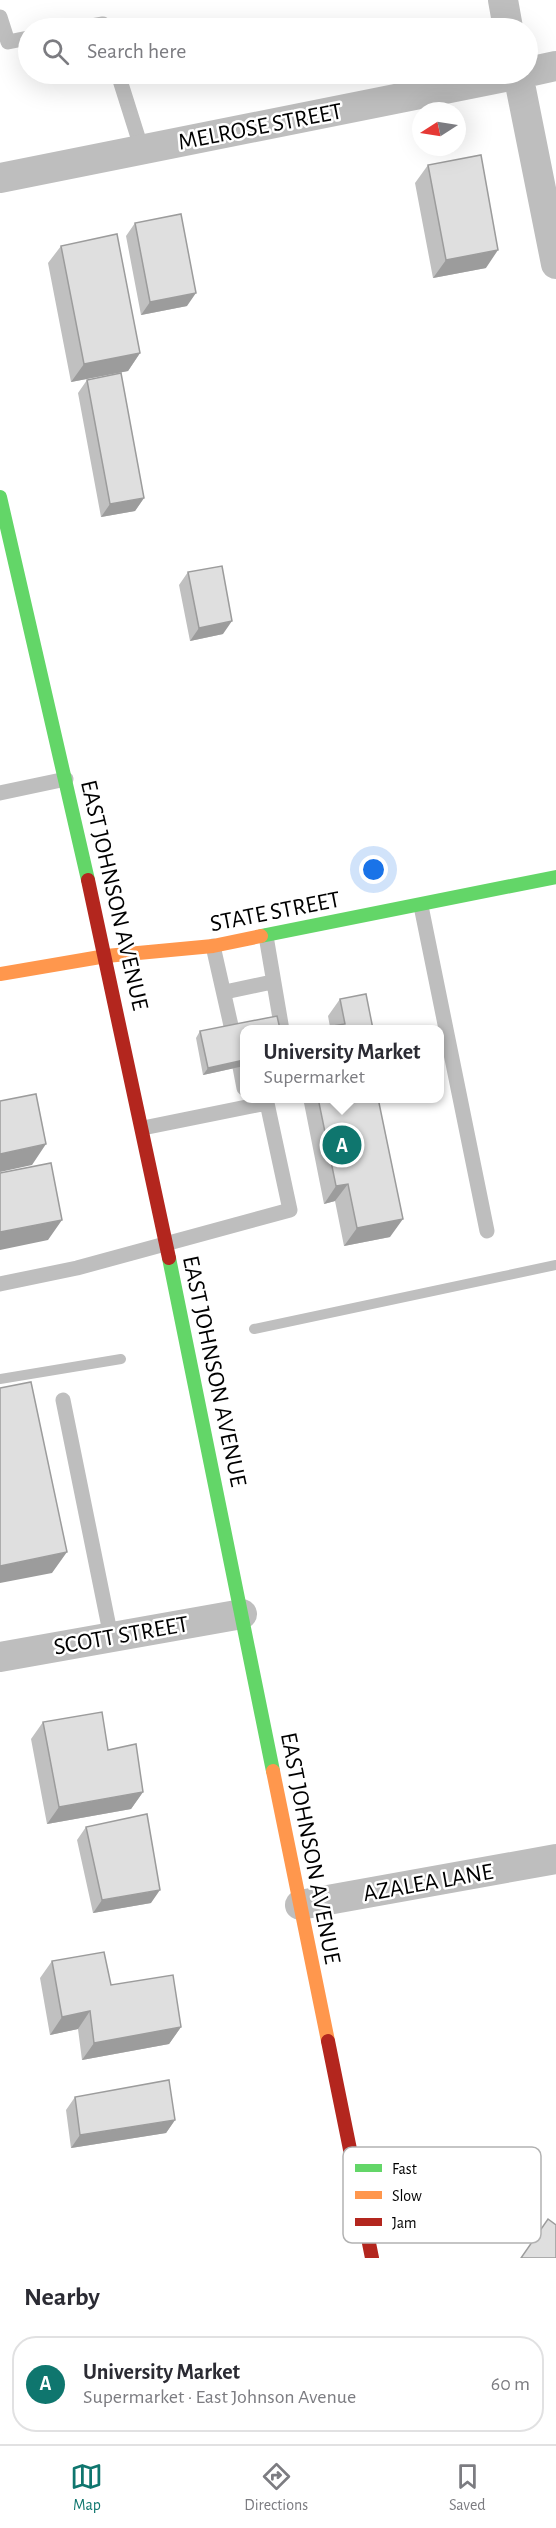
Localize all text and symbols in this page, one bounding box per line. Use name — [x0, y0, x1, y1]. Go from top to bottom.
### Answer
search box — [18, 18, 538, 84]
icon: search — [39, 35, 72, 68]
text: Search here — [87, 40, 186, 62]
street label: MELROSE STREET — [176, 99, 344, 155]
north arrow — [412, 102, 466, 156]
street label: EAST JOHNSON AVENUE — [76, 778, 152, 1013]
your location — [359, 855, 388, 884]
street label: STATE STREET — [208, 888, 343, 936]
popup — [240, 1025, 444, 1103]
text: University Market — [264, 1041, 421, 1063]
text: Supermarket — [264, 1067, 365, 1087]
pin: A — [322, 1122, 362, 1168]
street label: EAST JOHNSON AVENUE — [178, 1254, 250, 1489]
street label: SCOTT STREET — [52, 1612, 191, 1660]
street label: EAST JOHNSON AVENUE — [276, 1730, 344, 1967]
street label: AZALEA LANE — [361, 1860, 495, 1906]
legend — [343, 2147, 541, 2243]
text: Fast — [392, 2161, 417, 2177]
text: Slow — [392, 2188, 422, 2204]
text: Jam — [392, 2215, 417, 2231]
text: Nearby — [24, 2284, 100, 2310]
text: University Market — [83, 2361, 240, 2383]
text: A — [40, 2374, 52, 2394]
text: 60 m — [491, 2374, 530, 2394]
text: Supermarket · East Johnson Avenue — [83, 2387, 356, 2407]
tab: Map — [70, 2460, 103, 2515]
tab: Directions — [244, 2460, 308, 2515]
tab: Saved — [449, 2460, 486, 2515]

